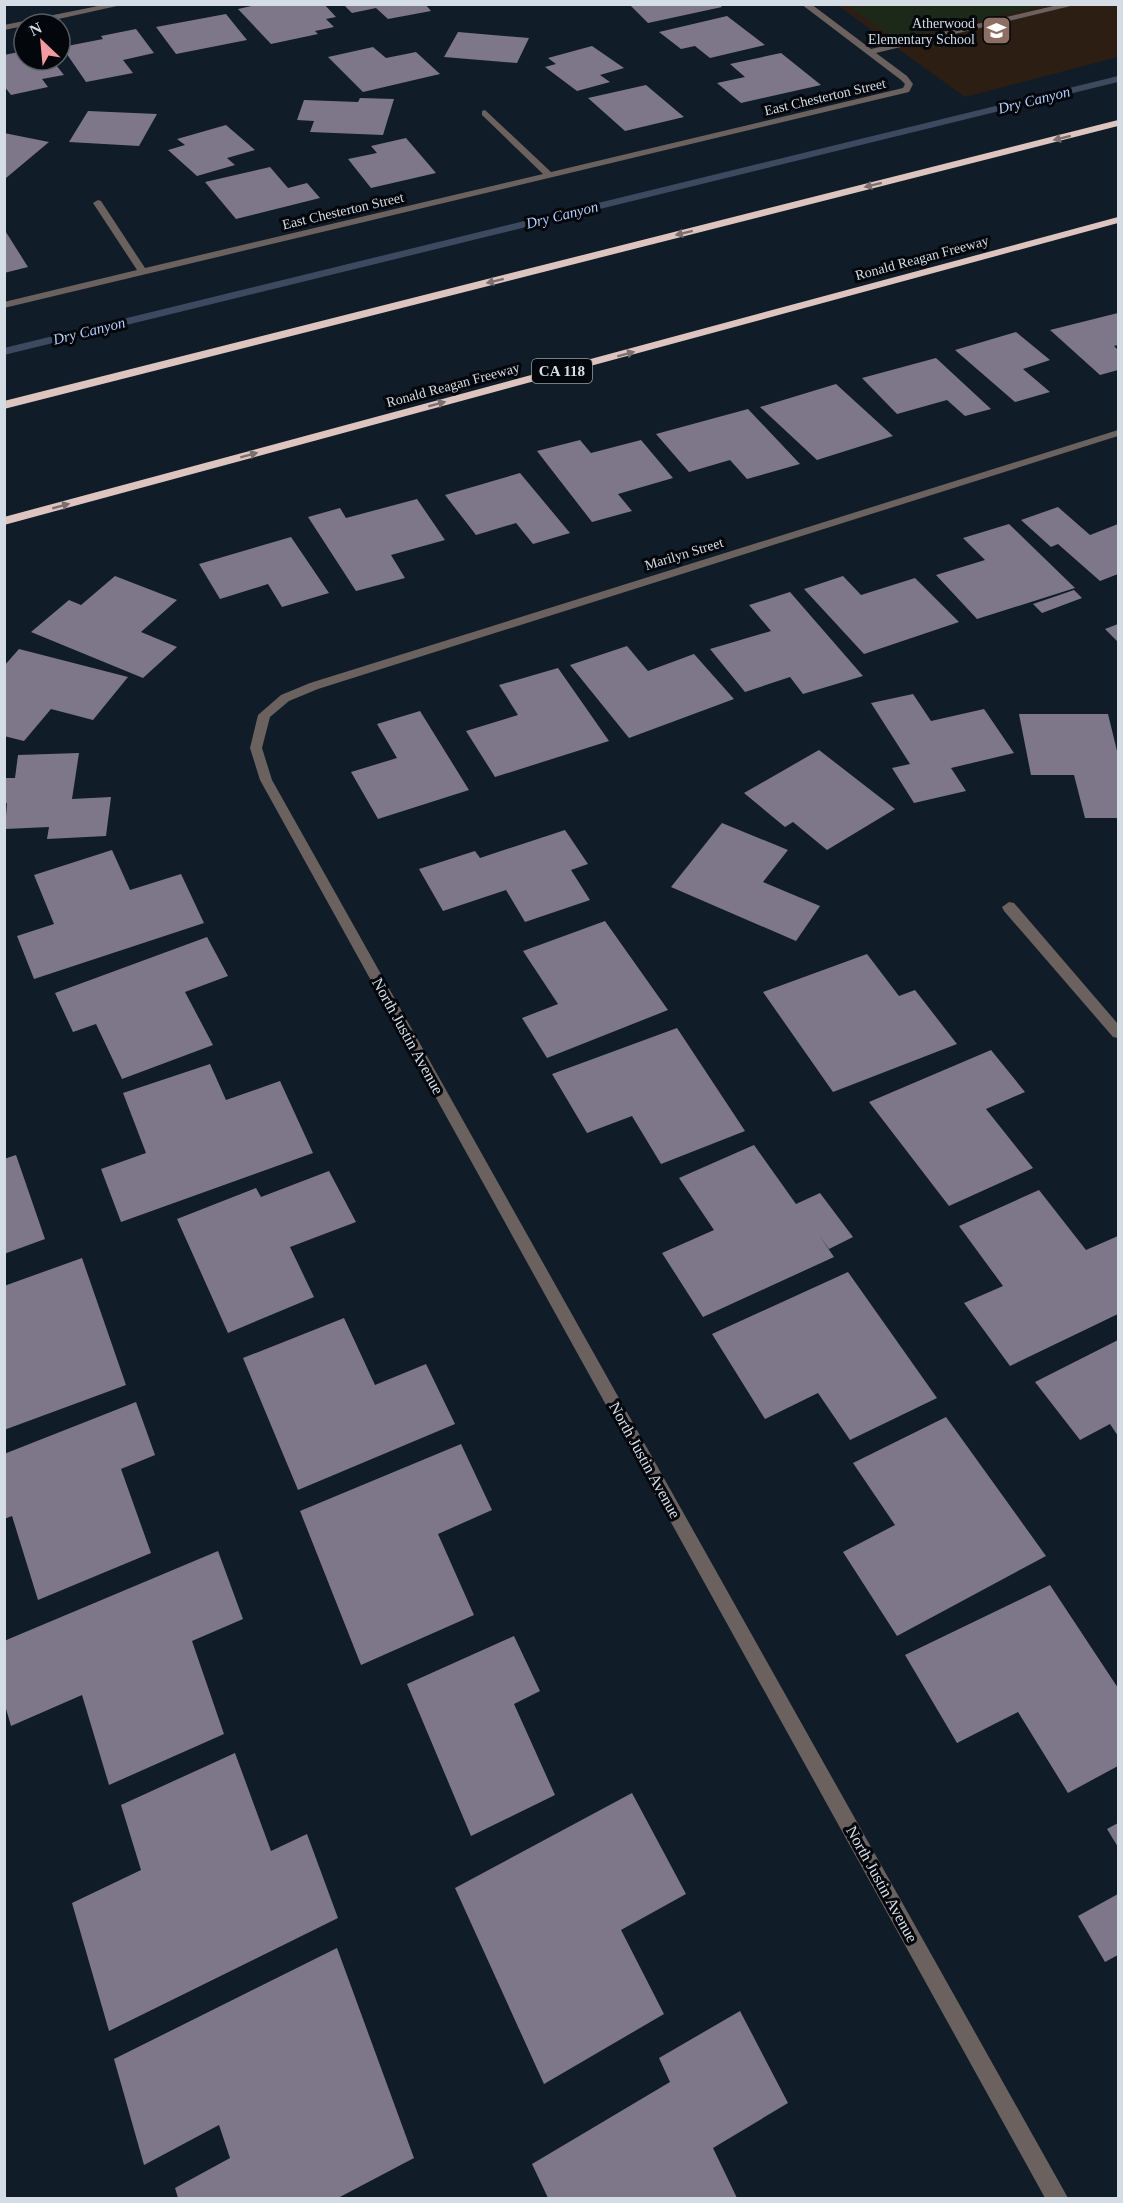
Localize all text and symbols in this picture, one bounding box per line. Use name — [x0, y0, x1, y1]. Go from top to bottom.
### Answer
north arrow — [12, 12, 72, 72]
school or university icon: Atherwood Elementary School — [980, 15, 1012, 47]
place label: Atherwood Elementary School — [868, 16, 975, 47]
text: N — [27, 19, 45, 39]
street label: East Chesterton Street — [763, 76, 887, 118]
water label: Dry Canyon — [995, 83, 1072, 117]
one-way arrow — [1053, 133, 1071, 143]
one-way arrow — [864, 181, 882, 191]
street label: East Chesterton Street — [281, 190, 405, 232]
water label: Dry Canyon — [523, 198, 600, 232]
one-way arrow — [674, 229, 693, 239]
street label: Ronald Reagan Freeway — [854, 233, 990, 283]
one-way arrow — [485, 276, 504, 286]
water label: Dry Canyon — [50, 314, 127, 348]
one-way arrow — [617, 348, 635, 358]
road number: CA 118 — [532, 359, 592, 383]
street label: Ronald Reagan Freeway — [385, 360, 521, 410]
one-way arrow — [428, 399, 447, 409]
one-way arrow — [240, 450, 258, 460]
one-way arrow — [52, 501, 70, 510]
street label: Marilyn Street — [643, 535, 725, 573]
street label: North Justin Avenue — [369, 975, 447, 1097]
street label: North Justin Avenue — [606, 1399, 684, 1521]
street label: North Justin Avenue — [843, 1823, 921, 1945]

